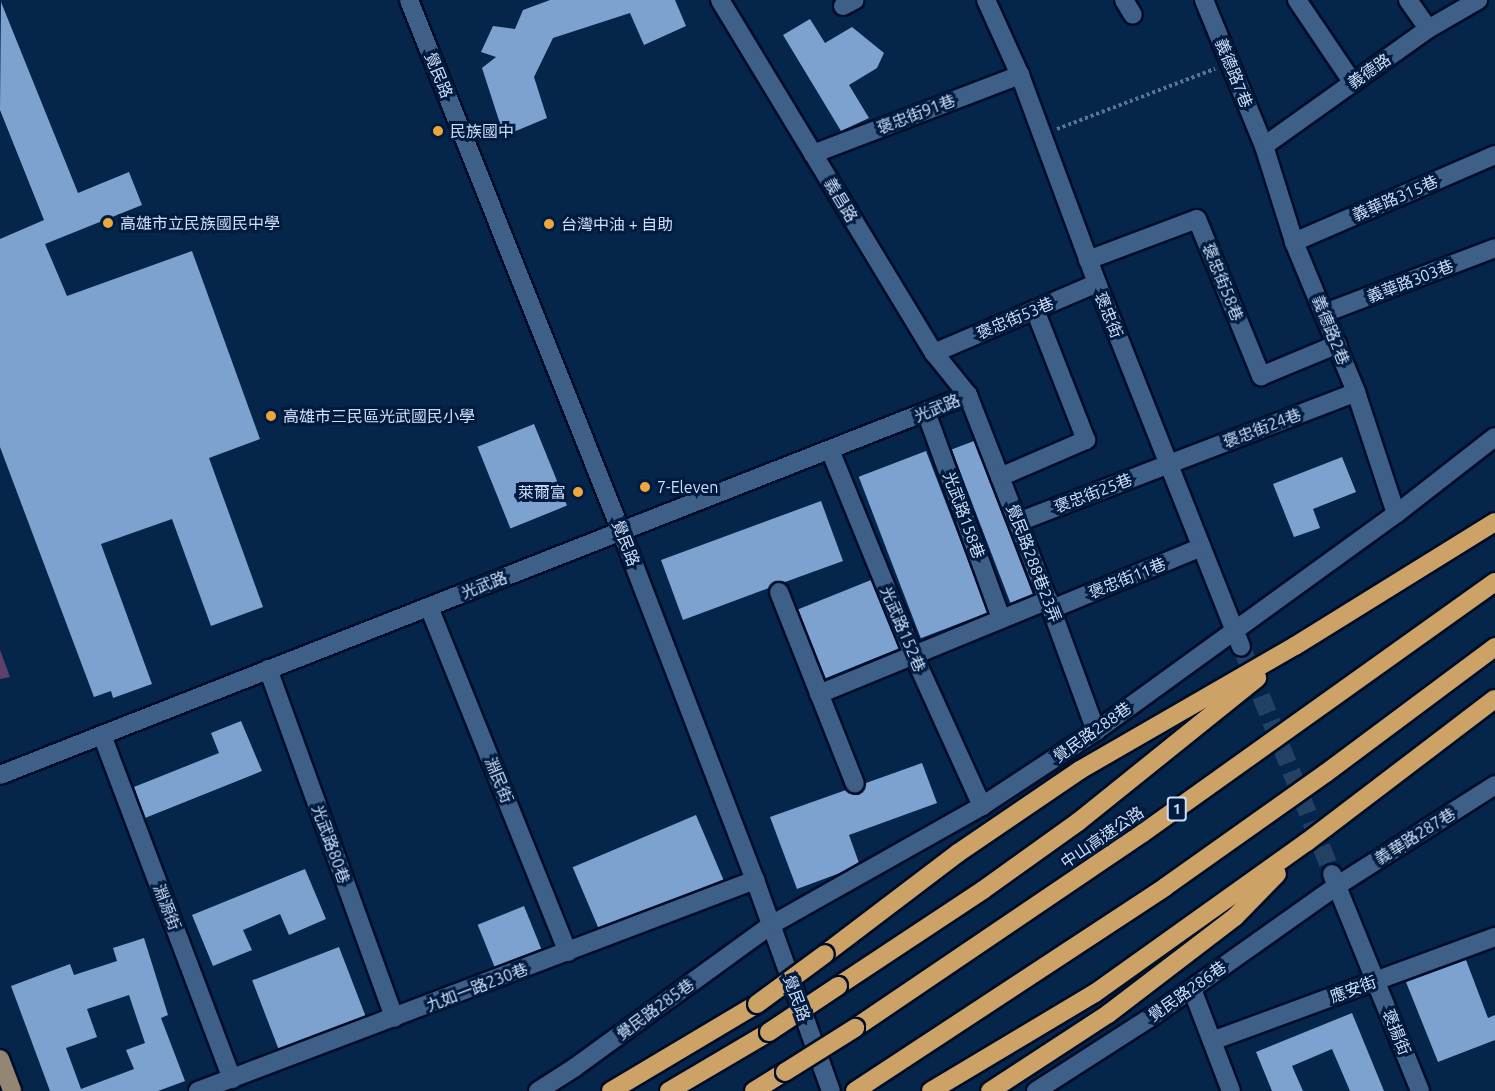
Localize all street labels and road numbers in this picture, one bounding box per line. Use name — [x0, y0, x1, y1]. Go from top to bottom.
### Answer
street label: 義德路7巷 — [1211, 36, 1257, 110]
street label: 覺民路 — [421, 49, 457, 101]
street label: 義德路 — [1344, 49, 1394, 93]
street label: 褒忠街91巷 — [874, 90, 958, 138]
street label: 義華路315巷 — [1349, 171, 1441, 225]
street label: 義昌路 — [820, 174, 862, 226]
street label: 褒忠街58巷 — [1199, 240, 1247, 324]
street label: 義華路303巷 — [1364, 256, 1456, 306]
street label: 褒忠街 — [1091, 289, 1127, 341]
street label: 褒忠街53巷 — [973, 293, 1057, 343]
street label: 義德路2巷 — [1308, 293, 1354, 367]
street label: 光武路 — [911, 390, 963, 426]
street label: 褒忠街24巷 — [1220, 404, 1304, 452]
street label: 光武路158巷 — [939, 469, 989, 561]
street label: 褒忠街25巷 — [1051, 469, 1135, 517]
street label: 覺民路288巷23弄 — [1003, 501, 1065, 625]
street label: 覺民路 — [608, 517, 644, 569]
street label: 褒忠街11巷 — [1085, 554, 1169, 602]
street label: 光武路 — [458, 567, 510, 603]
street label: 光武路152巷 — [876, 583, 930, 675]
street label: 覺民路288巷 — [1049, 698, 1135, 766]
street label: 淵民街 — [481, 754, 517, 806]
road number: 1 — [1166, 797, 1188, 821]
street label: 光武路80巷 — [308, 802, 354, 886]
street label: 中山高速公路 — [1057, 802, 1147, 872]
street label: 義華路287巷 — [1371, 804, 1459, 868]
street label: 淵源街 — [149, 881, 185, 933]
street label: 覺民路286巷 — [1144, 957, 1230, 1025]
street label: 九如一路230巷 — [424, 959, 530, 1015]
street label: 覺民路 — [780, 972, 814, 1024]
street label: 應安街 — [1327, 972, 1379, 1006]
street label: 覺民路285巷 — [613, 974, 697, 1044]
street label: 褒揚街 — [1379, 1006, 1415, 1058]

